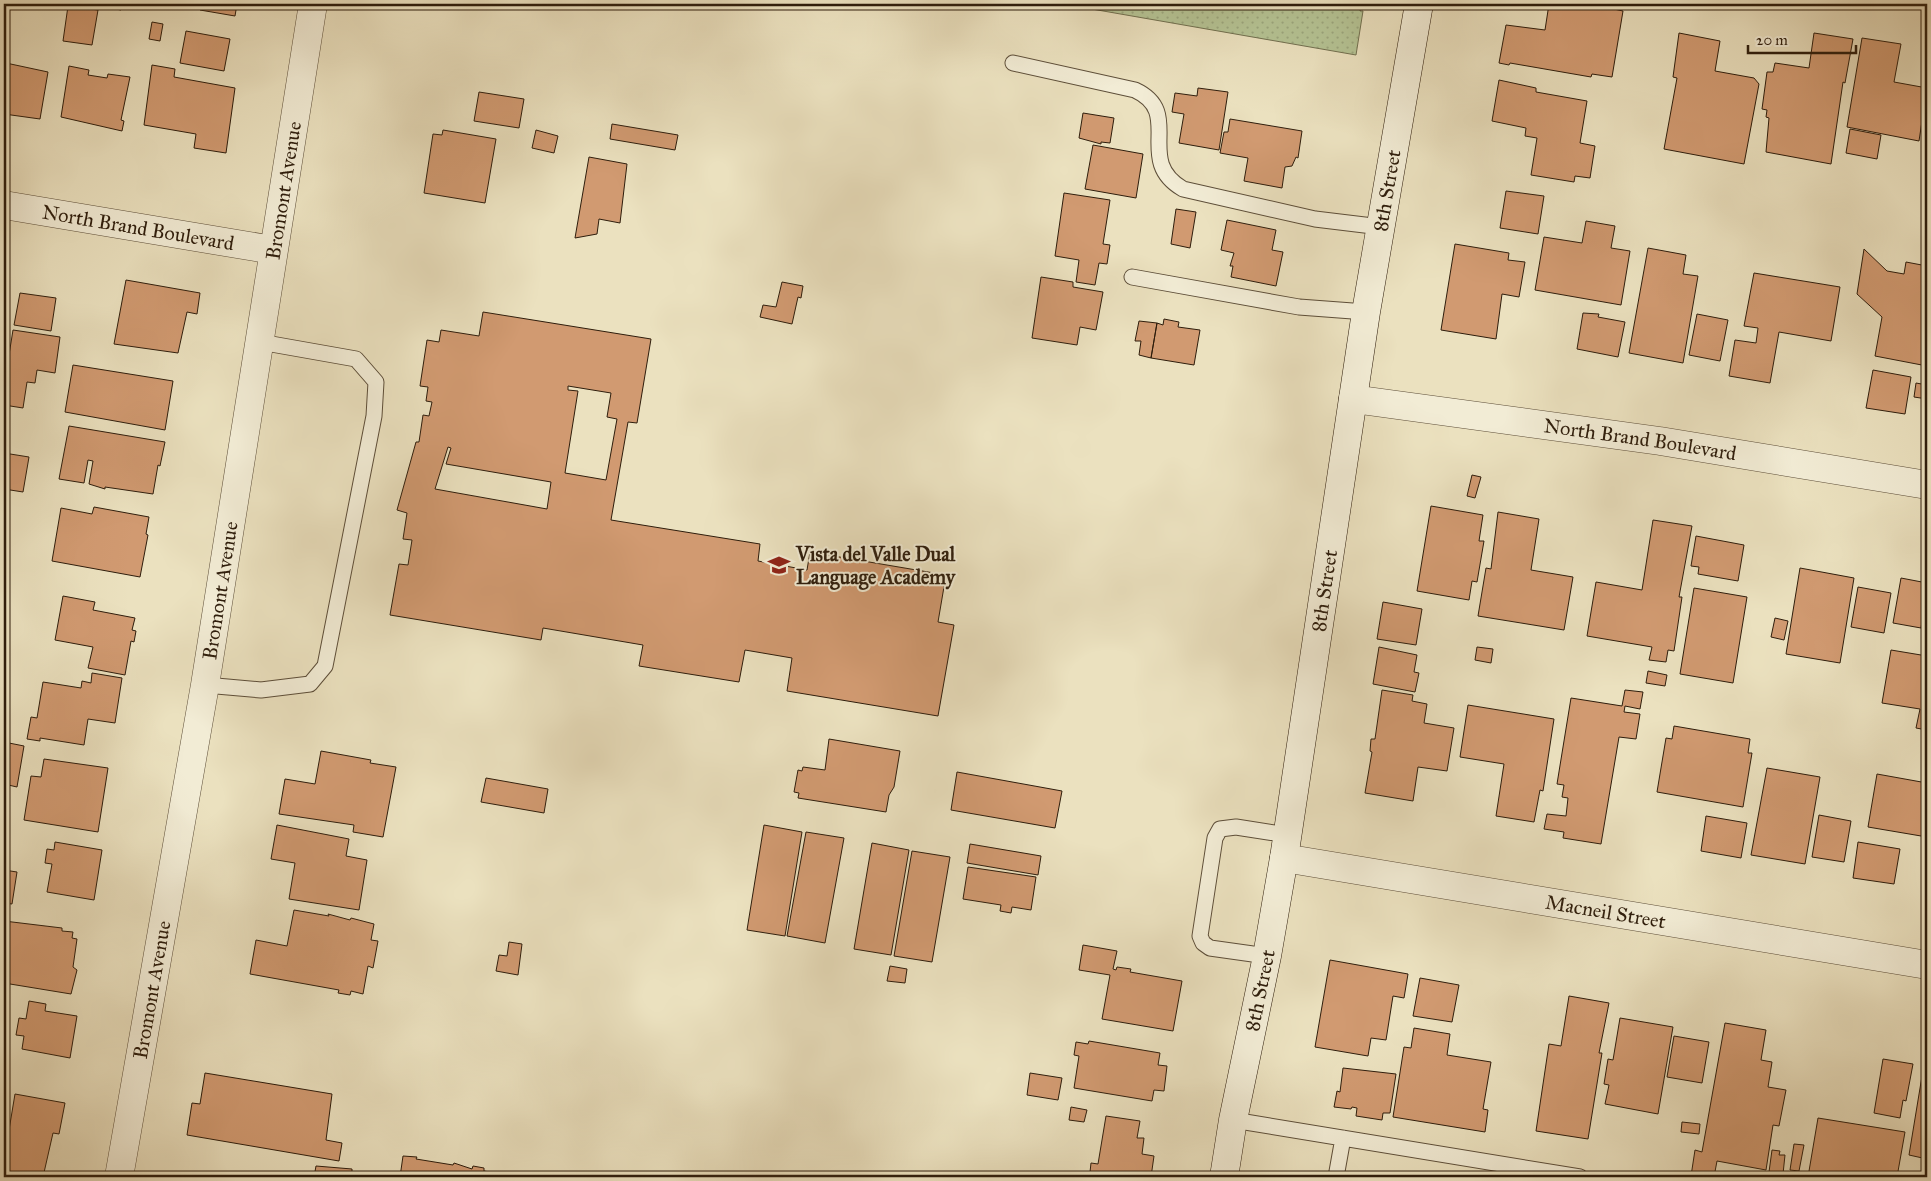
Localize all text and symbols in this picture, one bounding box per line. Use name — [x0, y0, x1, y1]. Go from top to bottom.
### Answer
scale bar — [1748, 22, 1856, 54]
text: 20 m — [1756, 31, 1788, 49]
street label: Bromont Avenue — [261, 120, 306, 262]
street label: 8th Street — [1368, 148, 1406, 233]
street label: North Brand Boulevard — [40, 200, 236, 255]
street label: North Brand Boulevard — [1542, 413, 1738, 465]
street label: Bromont Avenue — [197, 520, 243, 662]
place label: Vista del Valle Dual Language Academy — [795, 542, 957, 590]
street label: 8th Street — [1306, 548, 1342, 633]
school or university icon: Vista del Valle Dual Language Academy — [766, 552, 792, 578]
street label: Macneil Street — [1544, 890, 1668, 933]
street label: Bromont Avenue — [128, 919, 176, 1061]
street label: 8th Street — [1240, 948, 1280, 1033]

